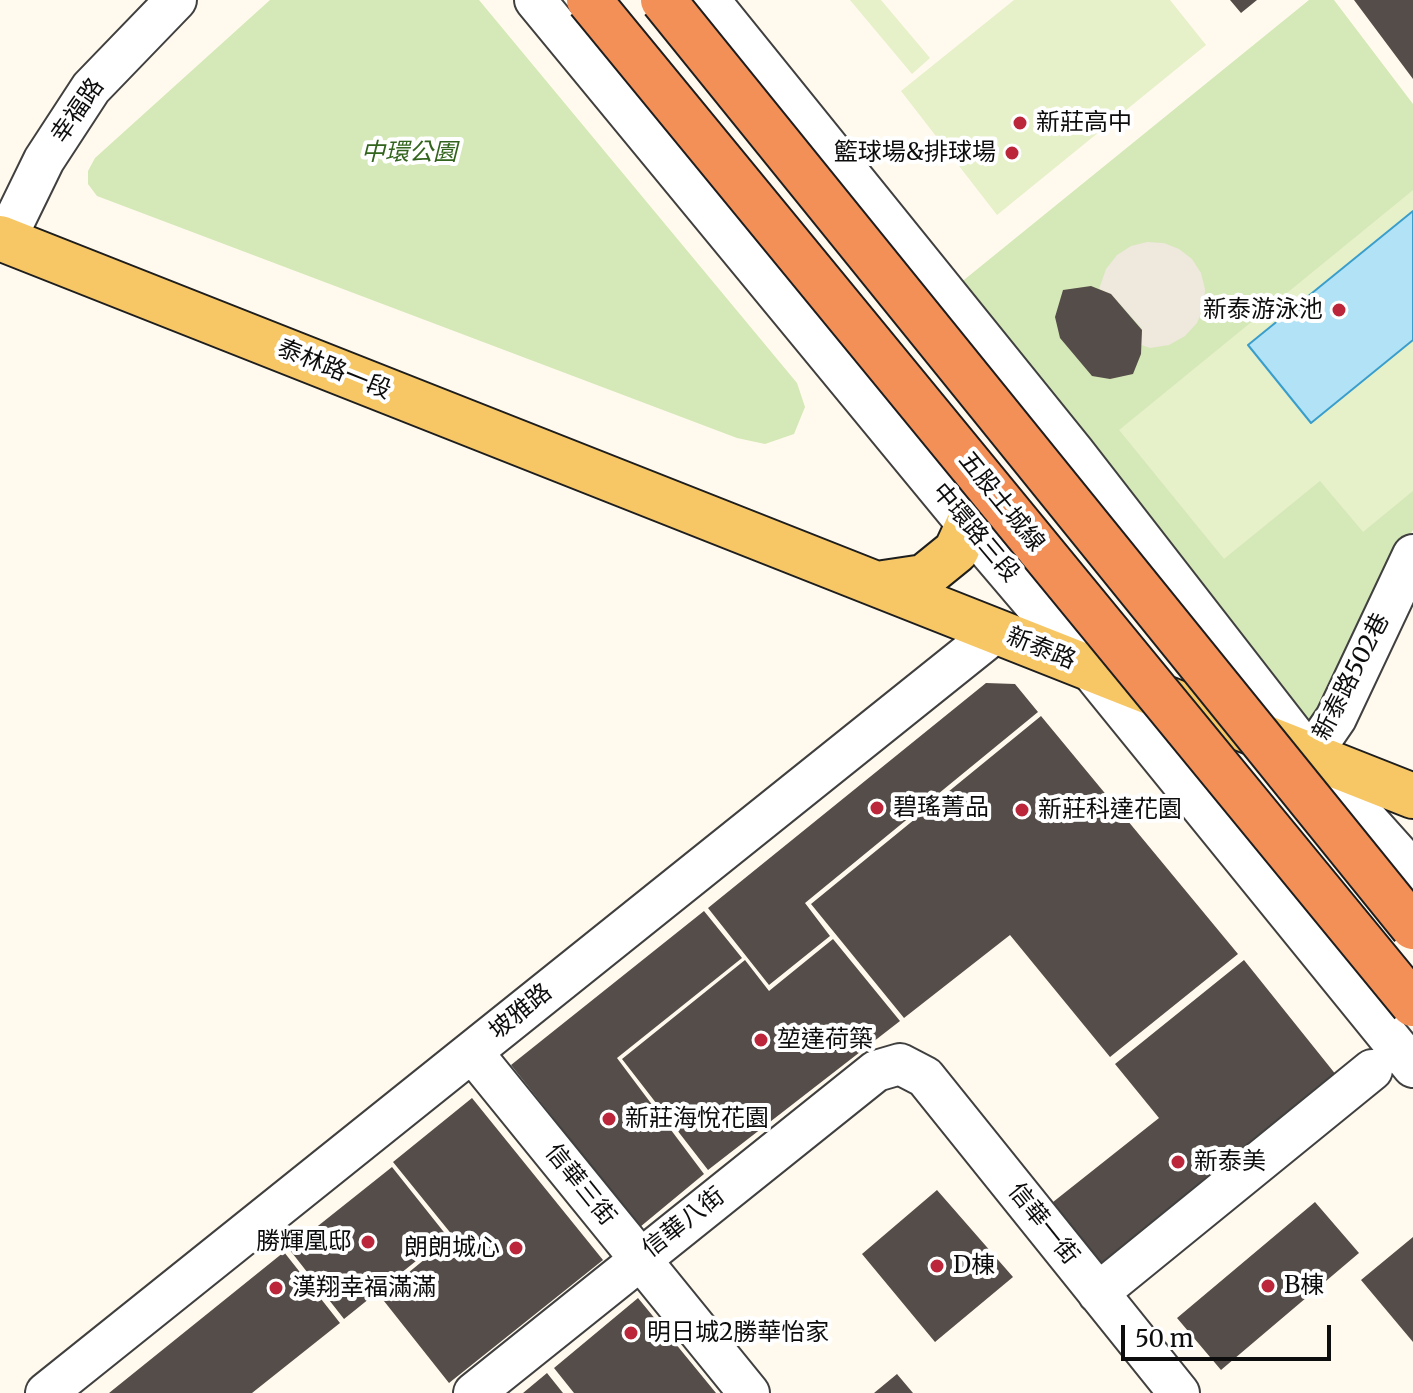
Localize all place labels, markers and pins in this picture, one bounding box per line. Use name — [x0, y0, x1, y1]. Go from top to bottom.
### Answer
place label: 新莊高中 — [1036, 109, 1132, 137]
marker: 新莊高中 — [1011, 114, 1029, 132]
place label: 籃球場&排球場 — [834, 139, 996, 167]
marker: 籃球場&排球場 — [1003, 144, 1021, 162]
place label: 新泰游泳池 — [1203, 296, 1323, 324]
marker: 新泰游泳池 — [1330, 301, 1348, 319]
place label: 碧瑤菁品 — [893, 794, 989, 822]
place label: 新莊科達花園 — [1038, 796, 1182, 824]
marker: 碧瑤菁品 — [868, 799, 886, 817]
marker: 新莊科達花園 — [1013, 801, 1031, 819]
place label: 堃達荷築 — [777, 1026, 873, 1054]
marker: 堃達荷築 — [752, 1031, 770, 1049]
place label: 新莊海悅花園 — [625, 1105, 769, 1133]
marker: 新莊海悅花園 — [600, 1110, 618, 1128]
place label: 新泰美 — [1194, 1148, 1266, 1176]
marker: 新泰美 — [1169, 1153, 1187, 1171]
place label: 勝輝凰邸 — [256, 1228, 352, 1256]
marker: 勝輝凰邸 — [359, 1233, 377, 1251]
place label: 朗朗城心 — [404, 1234, 500, 1262]
marker: 朗朗城心 — [507, 1239, 525, 1257]
place label: D棟 — [953, 1252, 995, 1280]
marker: D棟 — [928, 1257, 946, 1275]
place label: B棟 — [1284, 1272, 1324, 1300]
place label: 漢翔幸福滿滿 — [292, 1274, 436, 1302]
marker: B棟 — [1259, 1277, 1277, 1295]
marker: 漢翔幸福滿滿 — [267, 1279, 285, 1297]
place label: 明日城2勝華怡家 — [647, 1319, 829, 1347]
marker: 明日城2勝華怡家 — [622, 1324, 640, 1342]

